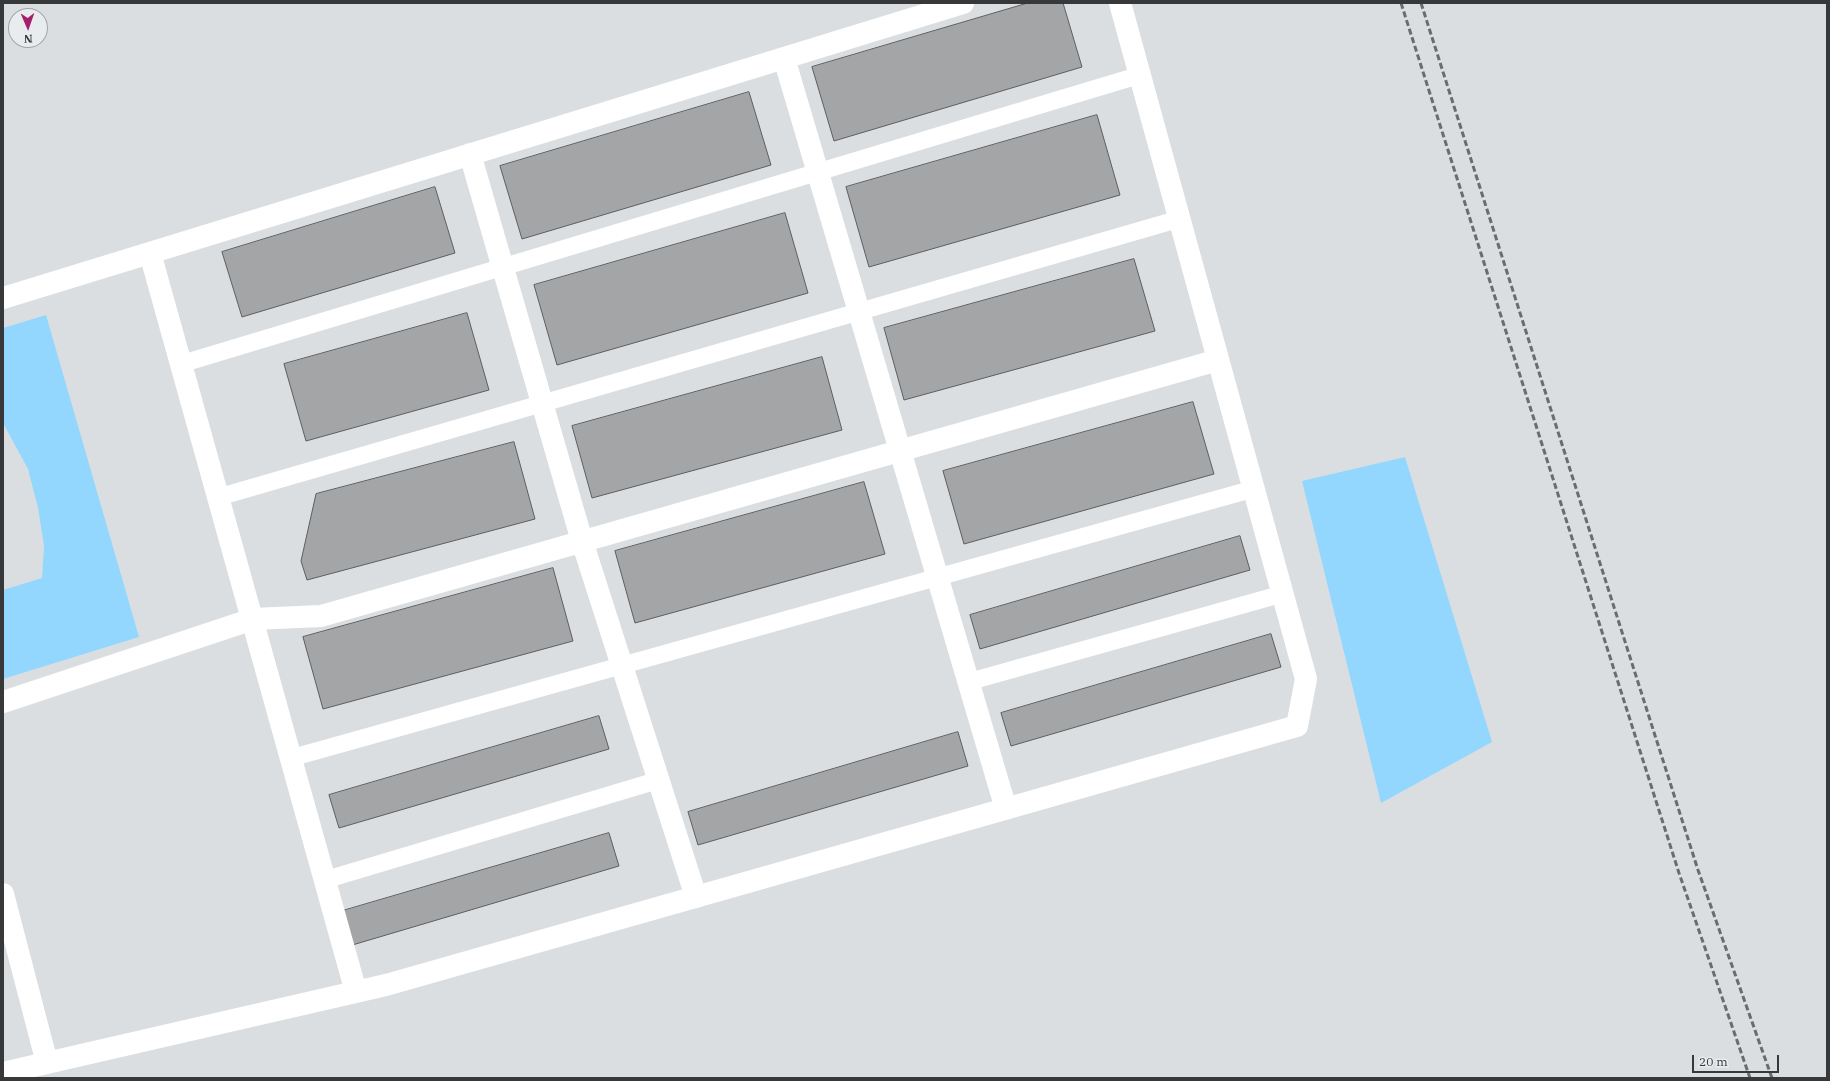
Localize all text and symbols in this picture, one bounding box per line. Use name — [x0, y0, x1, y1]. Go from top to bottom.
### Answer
north arrow — [8, 8, 48, 48]
text: N — [24, 32, 33, 46]
scale bar — [1694, 1047, 1781, 1073]
text: 20 m — [1699, 1054, 1728, 1069]

